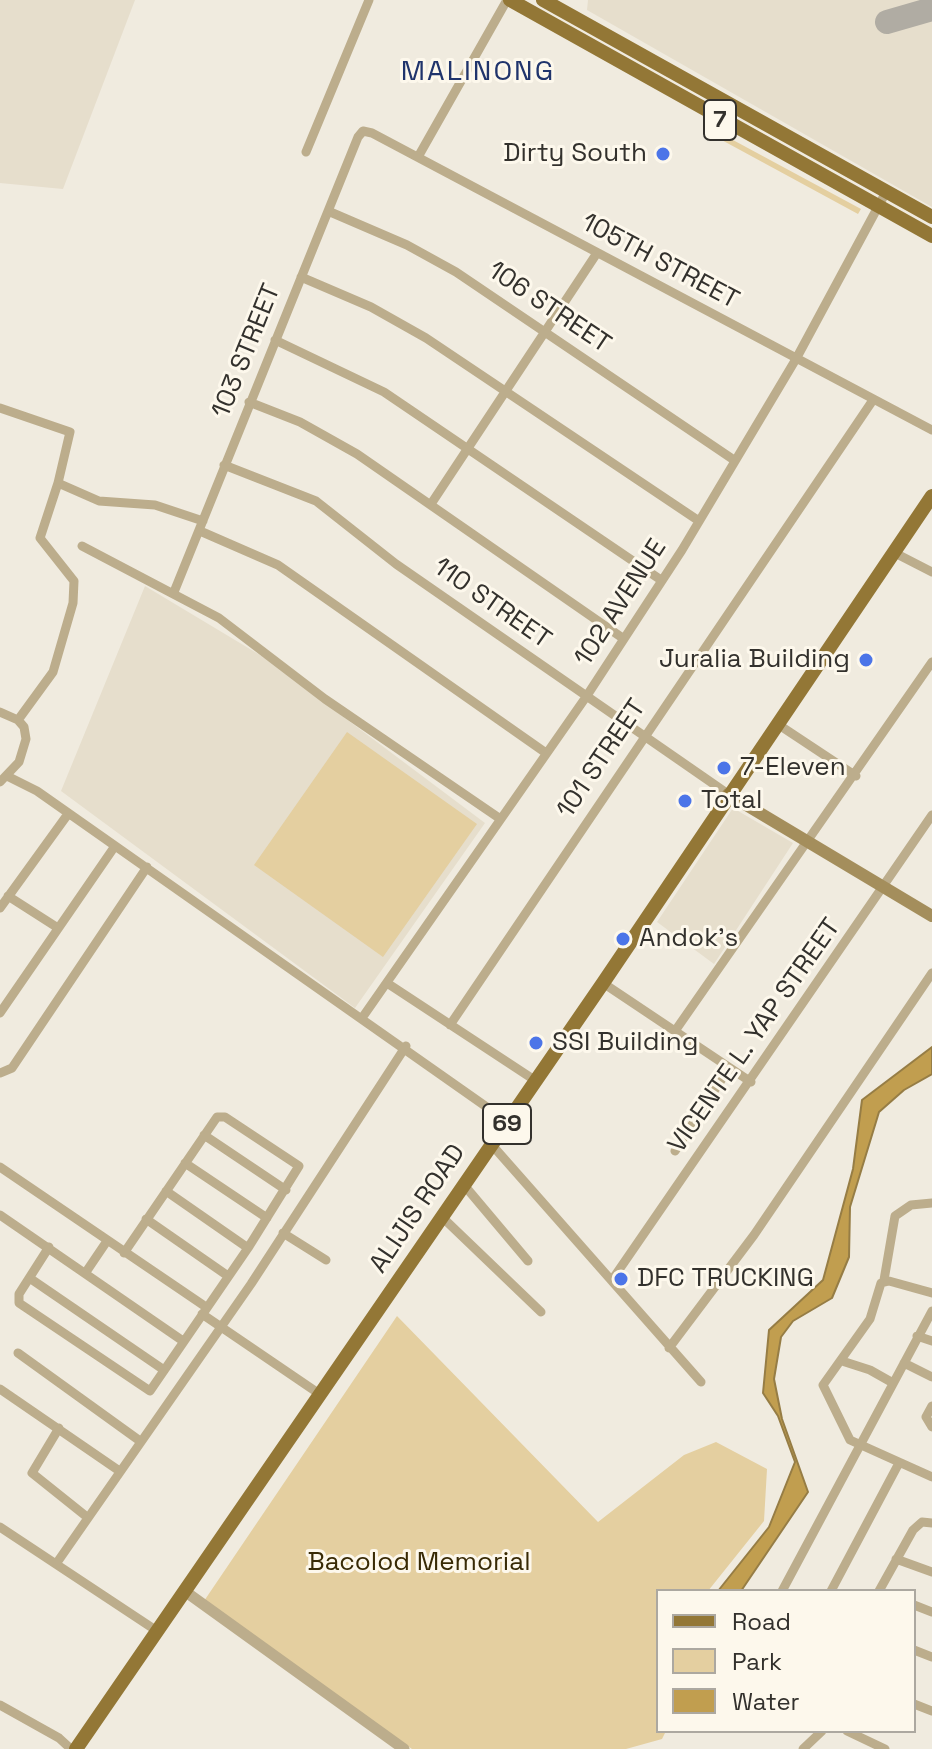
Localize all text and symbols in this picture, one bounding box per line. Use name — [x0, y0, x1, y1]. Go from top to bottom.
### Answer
district label: MALINONG — [401, 55, 555, 89]
road number: 7 — [704, 100, 736, 140]
place label: Dirty South — [503, 138, 647, 170]
marker: Dirty South — [654, 145, 672, 163]
street label: 105TH STREET — [576, 207, 744, 317]
street label: 106 STREET — [482, 255, 616, 361]
street label: 103 STREET — [206, 280, 288, 422]
street label: 102 AVENUE — [568, 534, 674, 672]
street label: 110 STREET — [427, 552, 557, 656]
place label: Juralia Building — [659, 644, 850, 676]
marker: Juralia Building — [857, 651, 875, 669]
street label: 101 STREET — [551, 694, 653, 824]
place label: 7-Eleven — [740, 752, 846, 784]
marker: 7-Eleven — [715, 759, 733, 777]
place label: Total — [701, 785, 762, 817]
marker: Total — [676, 792, 694, 810]
street label: VICENTE L. YAP STREET — [662, 913, 848, 1159]
place label: Andok's — [639, 923, 738, 955]
marker: Andok's — [614, 930, 632, 948]
place label: SSI Building — [552, 1027, 698, 1059]
marker: SSI Building — [527, 1034, 545, 1052]
road number: 69 — [483, 1104, 531, 1144]
street label: ALIJIS ROAD — [364, 1139, 472, 1279]
place label: DFC TRUCKING — [637, 1263, 814, 1295]
marker: DFC TRUCKING — [612, 1270, 630, 1288]
park label: Bacolod Memorial — [307, 1547, 531, 1579]
legend — [656, 1589, 916, 1733]
text: Road — [732, 1606, 791, 1637]
text: Park — [732, 1646, 782, 1677]
text: Water — [732, 1686, 800, 1717]

